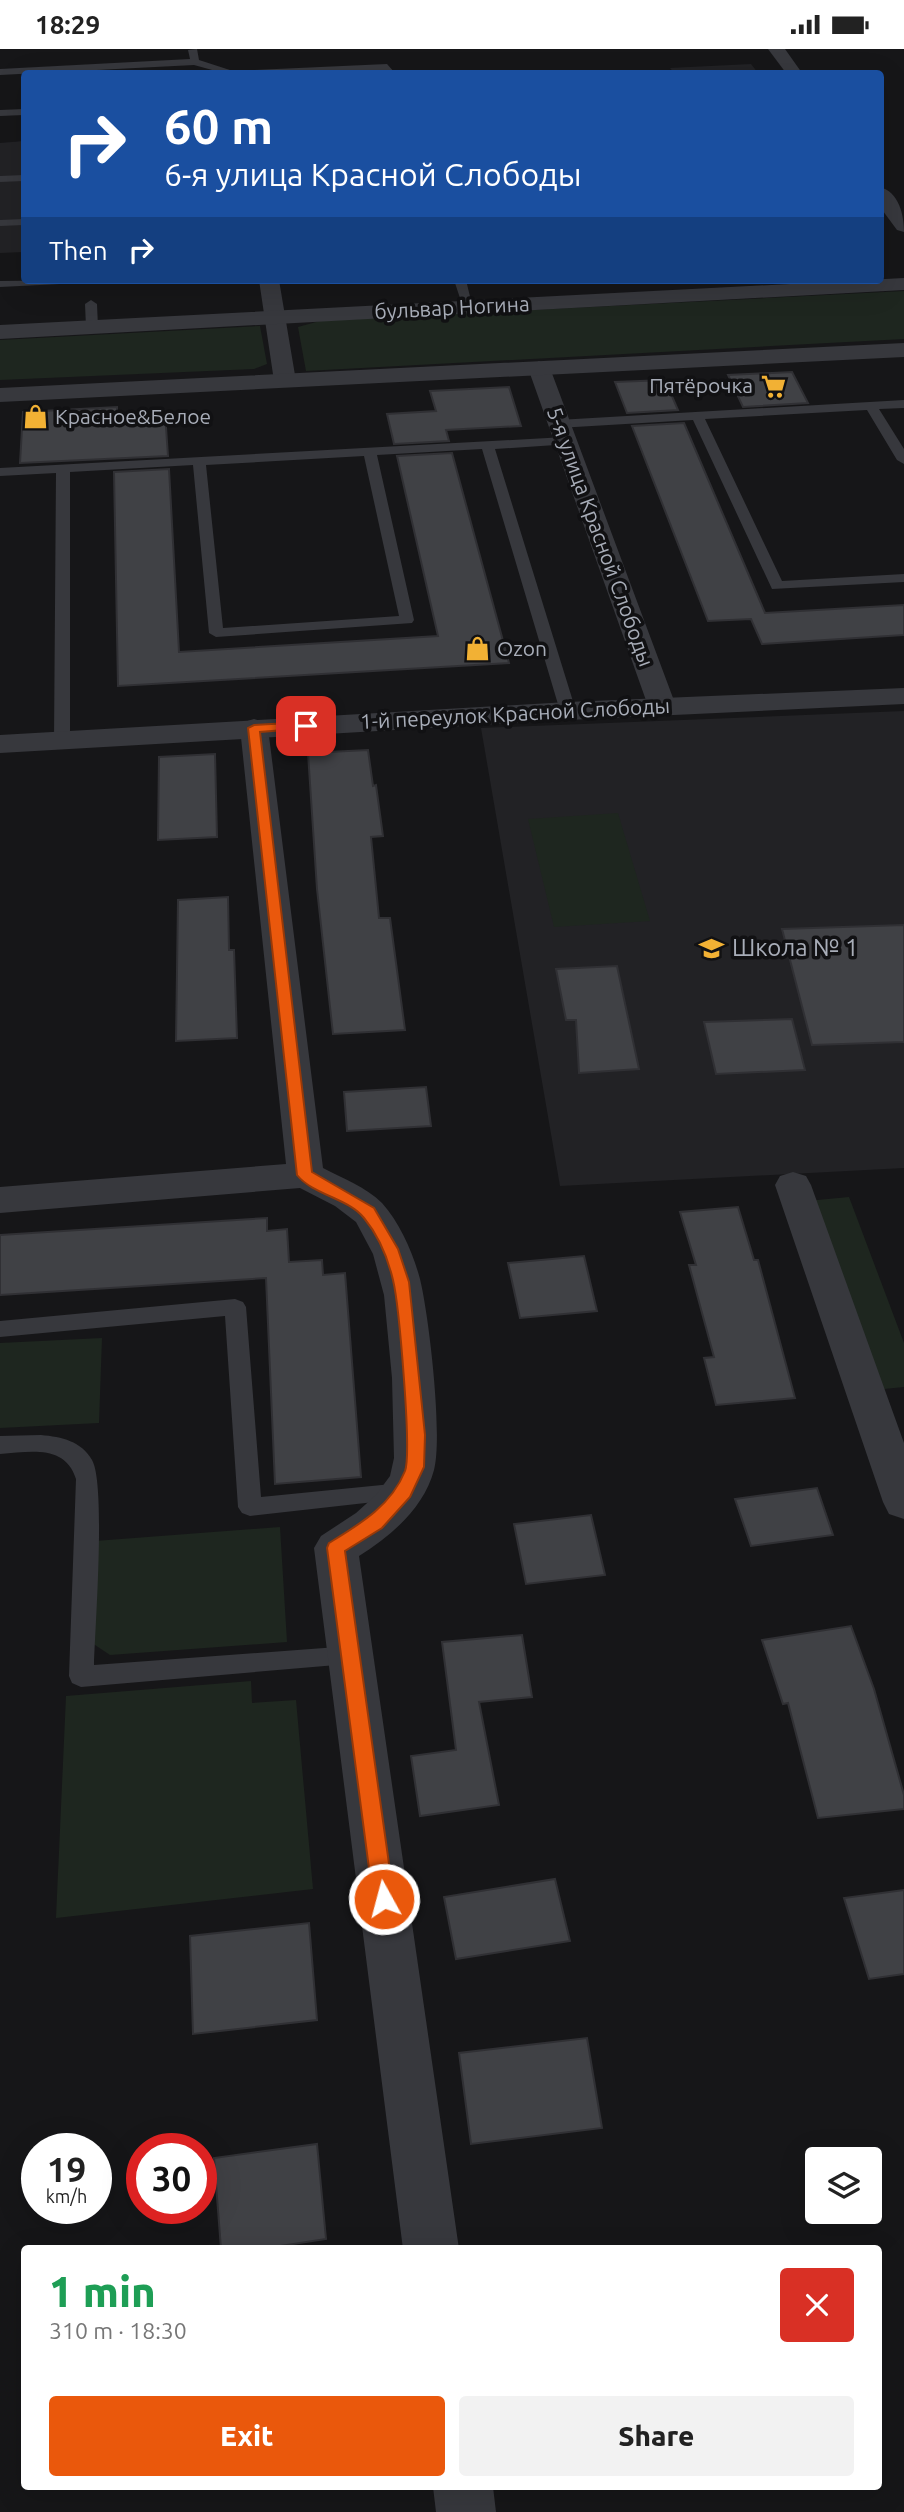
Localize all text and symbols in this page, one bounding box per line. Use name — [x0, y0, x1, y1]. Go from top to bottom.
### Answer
text: 18:29 — [35, 10, 100, 39]
icon: right — [49, 98, 140, 189]
text: 60 m — [164, 98, 273, 153]
text: 6-я улица Красной Слободы — [164, 156, 582, 192]
icon: right — [122, 231, 160, 269]
text: Then — [49, 236, 108, 265]
street label: бульвар Ногина — [374, 291, 530, 323]
supermarket icon: Пятёрочка — [759, 372, 787, 400]
place label: Пятёрочка — [649, 373, 753, 397]
shop icon: Красное&Белое — [21, 403, 49, 431]
place label: Красное&Белое — [55, 404, 211, 428]
street label: 5-я улица Красной Слободы — [543, 404, 659, 670]
shop icon: Ozon — [463, 635, 491, 663]
place label: Ozon — [497, 636, 547, 660]
street label: 1-й переулок Красной Слободы — [359, 693, 671, 733]
pin — [276, 696, 336, 756]
icon: arrive — [287, 707, 325, 745]
school or university icon: Школа № 1 — [698, 934, 726, 962]
place label: Школа № 1 — [732, 934, 859, 961]
position arrow — [347, 1862, 421, 1936]
speed limit sign: 30 — [126, 2133, 217, 2224]
map controls — [805, 2147, 882, 2224]
button: layers — [805, 2147, 882, 2224]
text: 19 — [47, 2149, 86, 2189]
text: km/h — [46, 2186, 87, 2206]
text: 1 min — [49, 2268, 156, 2315]
button: close — [780, 2268, 854, 2342]
text: 310 m · 18:30 — [49, 2318, 187, 2343]
button: Exit — [49, 2396, 445, 2476]
button: Share — [459, 2396, 854, 2476]

